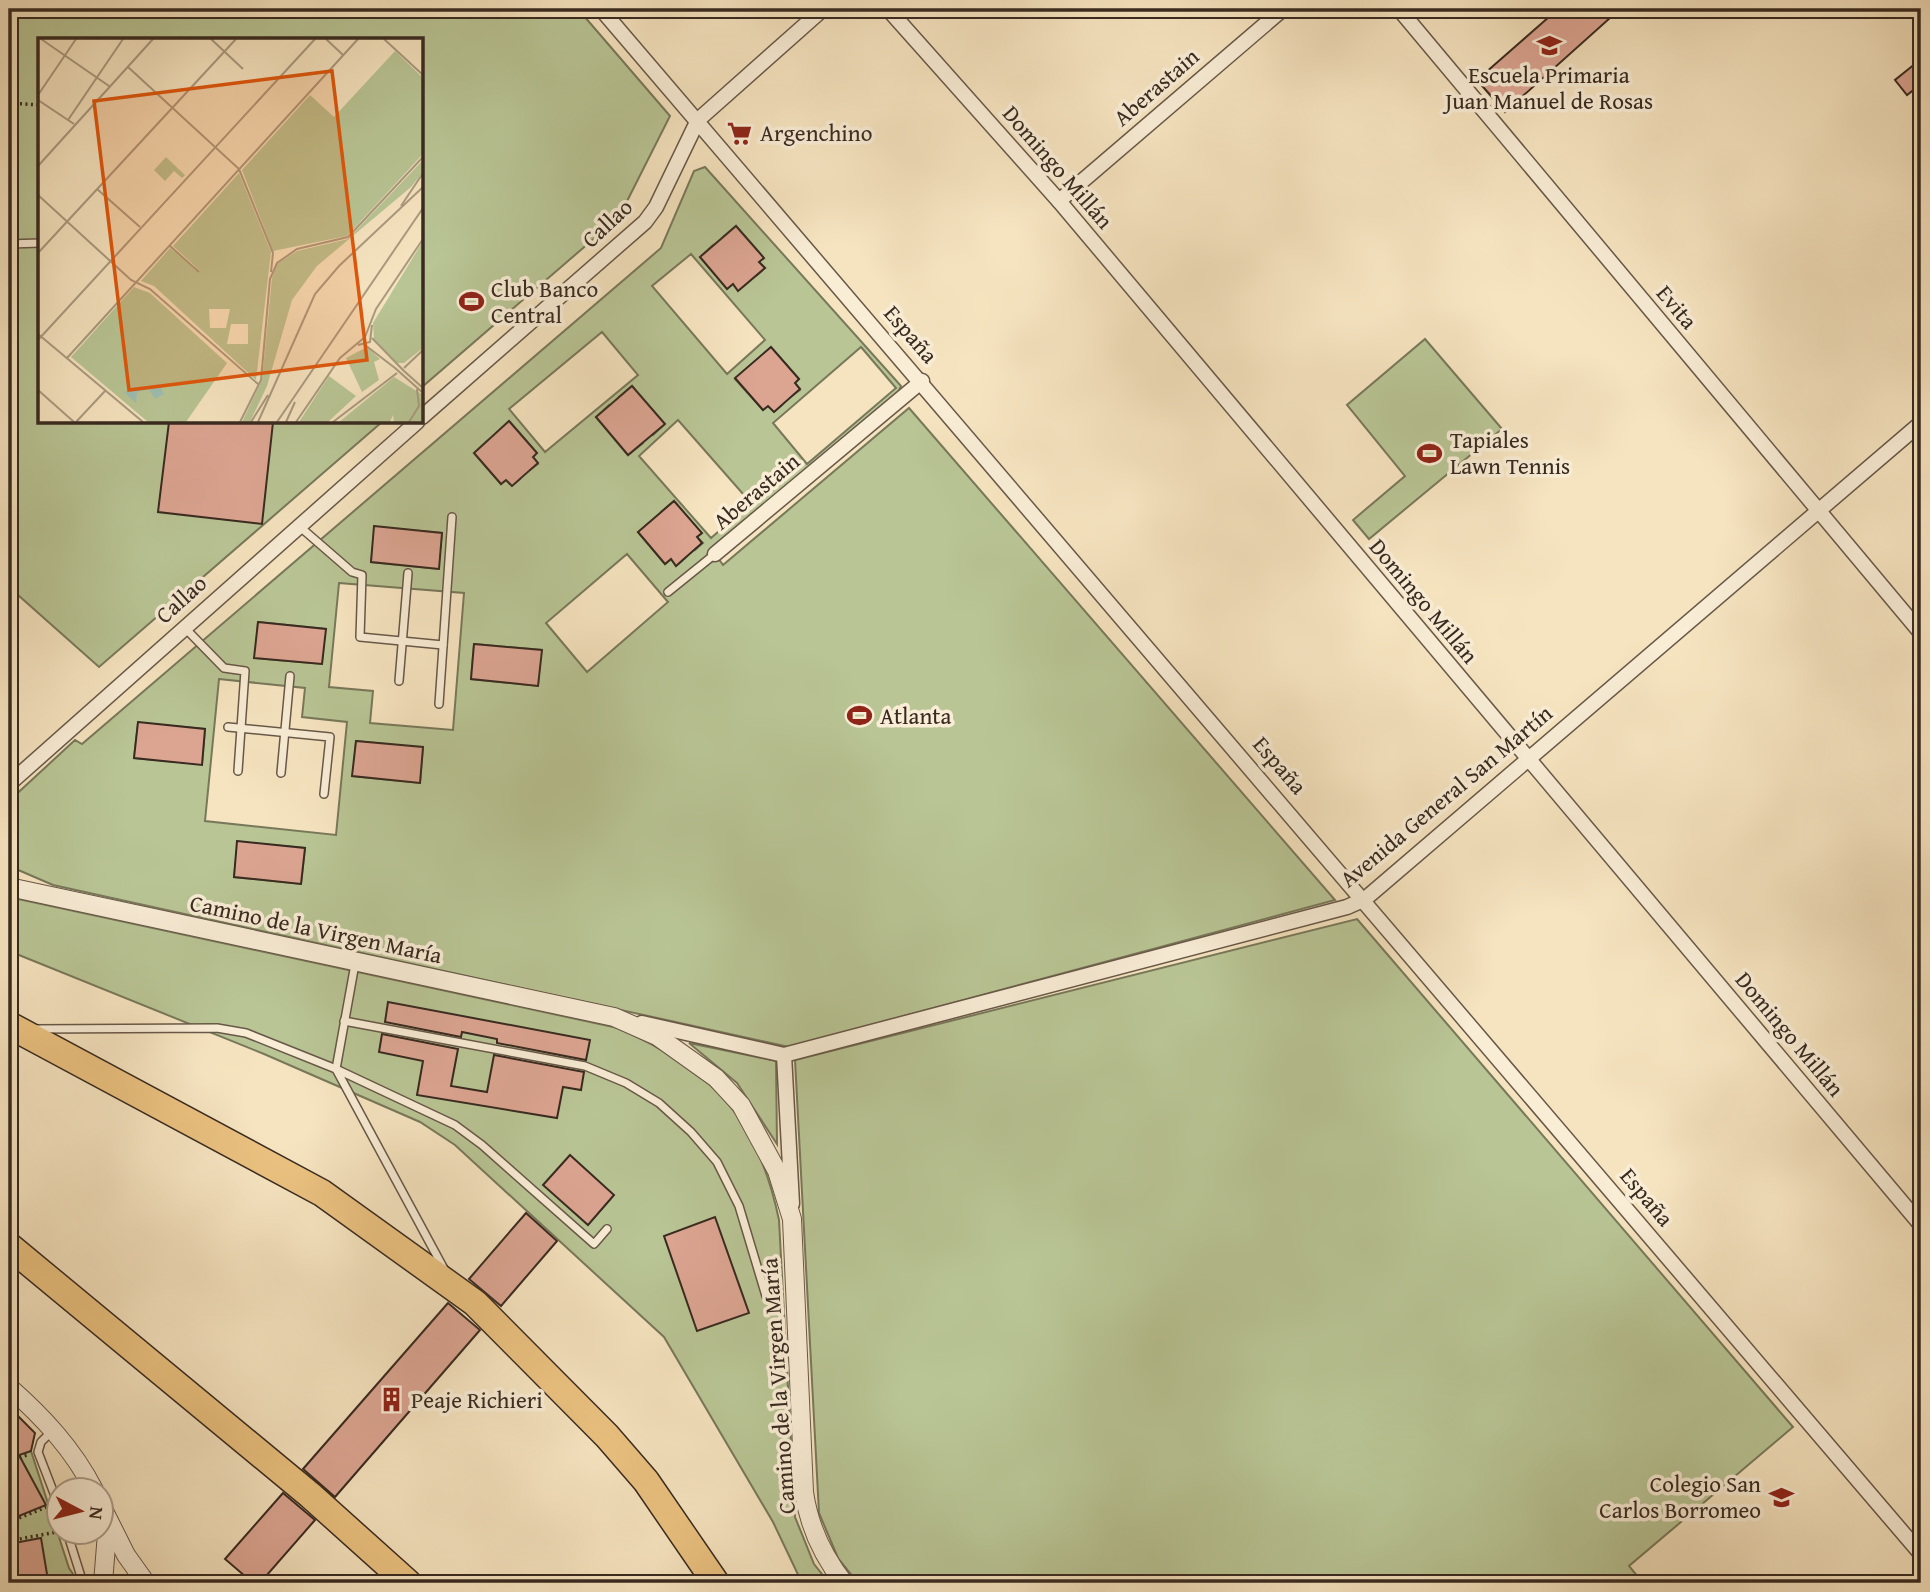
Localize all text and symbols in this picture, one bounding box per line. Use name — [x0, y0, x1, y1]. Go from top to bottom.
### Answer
school or university icon: Escuela Primaria Juan Manuel de Rosas — [1535, 31, 1563, 59]
inset map — [38, 38, 424, 424]
street label: Aberastain — [1106, 40, 1206, 133]
place label: Escuela Primaria Juan Manuel de Rosas — [1442, 58, 1653, 117]
street label: Domingo Millán — [995, 98, 1121, 236]
place label: Argenchino — [760, 116, 872, 149]
supermarket icon: Argenchino — [726, 119, 754, 147]
street label: Callao — [574, 190, 639, 255]
place label: Club Banco Central — [491, 272, 598, 331]
street label: Evita — [1649, 277, 1706, 336]
sports icon: Club Banco Central — [457, 288, 485, 316]
street label: España — [877, 297, 946, 370]
place label: Tapiales Lawn Tennis — [1450, 423, 1570, 482]
sports icon: Tapiales Lawn Tennis — [1416, 439, 1444, 467]
street label: Aberastain — [705, 444, 806, 537]
street label: Domingo Millán — [1362, 531, 1487, 670]
street label: Callao — [148, 567, 214, 631]
street label: Avenida General San Martín — [1332, 697, 1559, 895]
place label: Atlanta — [880, 699, 951, 732]
sports icon: Atlanta — [846, 702, 874, 730]
street label: España — [1246, 728, 1315, 801]
street label: Camino de la Virgen María — [187, 886, 445, 971]
street label: Domingo Millán — [1728, 964, 1853, 1103]
street label: España — [1613, 1160, 1682, 1233]
street label: Camino de la Virgen María — [752, 1257, 803, 1515]
place label: Peaje Richieri — [411, 1383, 543, 1416]
building icon: Peaje Richieri — [377, 1386, 405, 1414]
place label: Colegio San Carlos Borromeo — [1599, 1467, 1761, 1526]
north arrow — [46, 1476, 116, 1546]
school or university icon: Colegio San Carlos Borromeo — [1767, 1483, 1795, 1511]
text: N — [82, 1505, 112, 1521]

